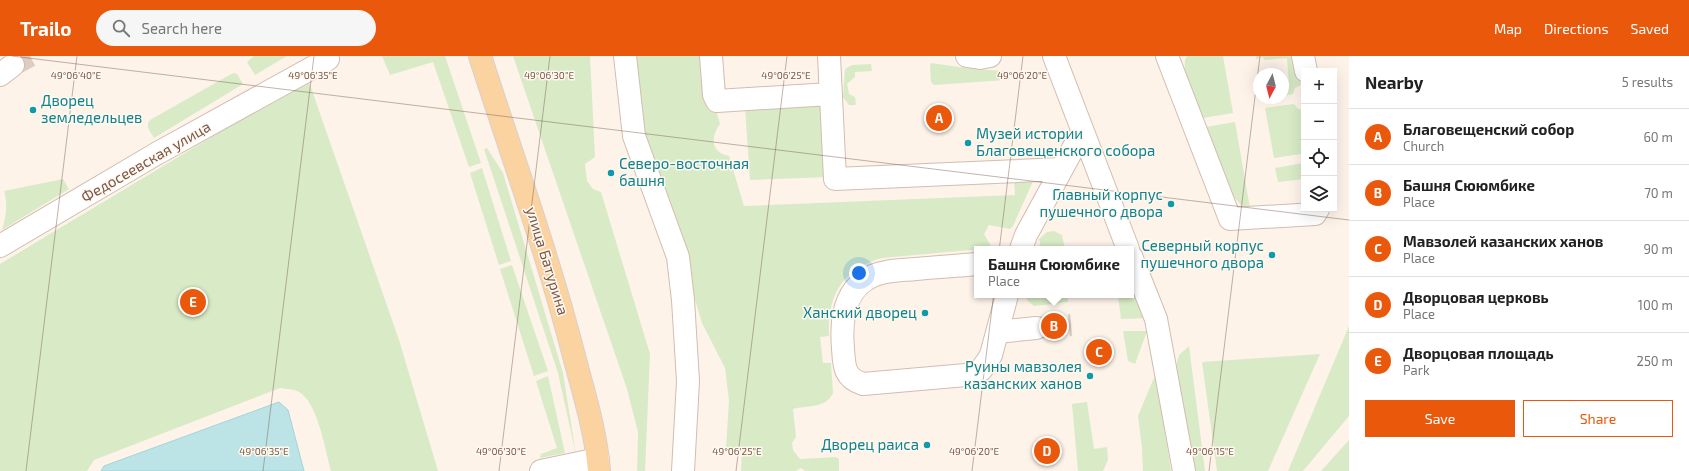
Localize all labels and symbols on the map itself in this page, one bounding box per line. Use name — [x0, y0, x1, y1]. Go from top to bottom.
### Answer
north arrow — [1253, 68, 1289, 104]
text: 49°06'40"E — [51, 69, 102, 81]
text: 49°06'35"E — [288, 69, 338, 81]
text: 49°06'30"E — [524, 69, 574, 81]
text: 49°06'25"E — [761, 69, 811, 81]
text: 49°06'20"E — [997, 69, 1047, 81]
place label: Дворец земледельцев — [41, 91, 142, 126]
pin: A — [926, 103, 952, 133]
marker: Дворец земледельцев — [28, 105, 38, 115]
street label: Федосеевская улица — [78, 117, 214, 206]
place label: Музей истории Благовещенского собора — [976, 124, 1155, 159]
marker: Музей истории Благовещенского собора — [963, 138, 973, 148]
place label: Северо-восточная башня — [619, 154, 749, 189]
marker: Северо-восточная башня — [606, 168, 616, 178]
place label: Главный корпус пушечного двора — [1040, 185, 1163, 221]
marker: Главный корпус пушечного двора — [1166, 199, 1176, 209]
street label: улица Батурина — [522, 204, 573, 317]
place label: Северный корпус пушечного двора — [1141, 236, 1264, 272]
marker: Северный корпус пушечного двора — [1267, 250, 1277, 260]
your location — [849, 263, 869, 283]
pin: E — [180, 287, 206, 317]
place label: Ханский дворец — [803, 303, 917, 321]
marker: Ханский дворец — [920, 308, 930, 318]
pin: B — [1041, 311, 1067, 341]
pin: C — [1086, 337, 1112, 367]
place label: Руины мавзолея казанских ханов — [964, 357, 1082, 392]
marker: Руины мавзолея казанских ханов — [1085, 371, 1095, 381]
place label: Дворец раиса — [821, 435, 919, 453]
pin: D — [1034, 436, 1060, 466]
marker: Дворец раиса — [922, 440, 932, 450]
text: 49°06'35"E — [239, 445, 289, 457]
text: 49°06'30"E — [476, 445, 526, 457]
text: 49°06'25"E — [712, 445, 762, 457]
text: 49°06'20"E — [949, 445, 999, 457]
text: 49°06'15"E — [1186, 445, 1234, 457]

